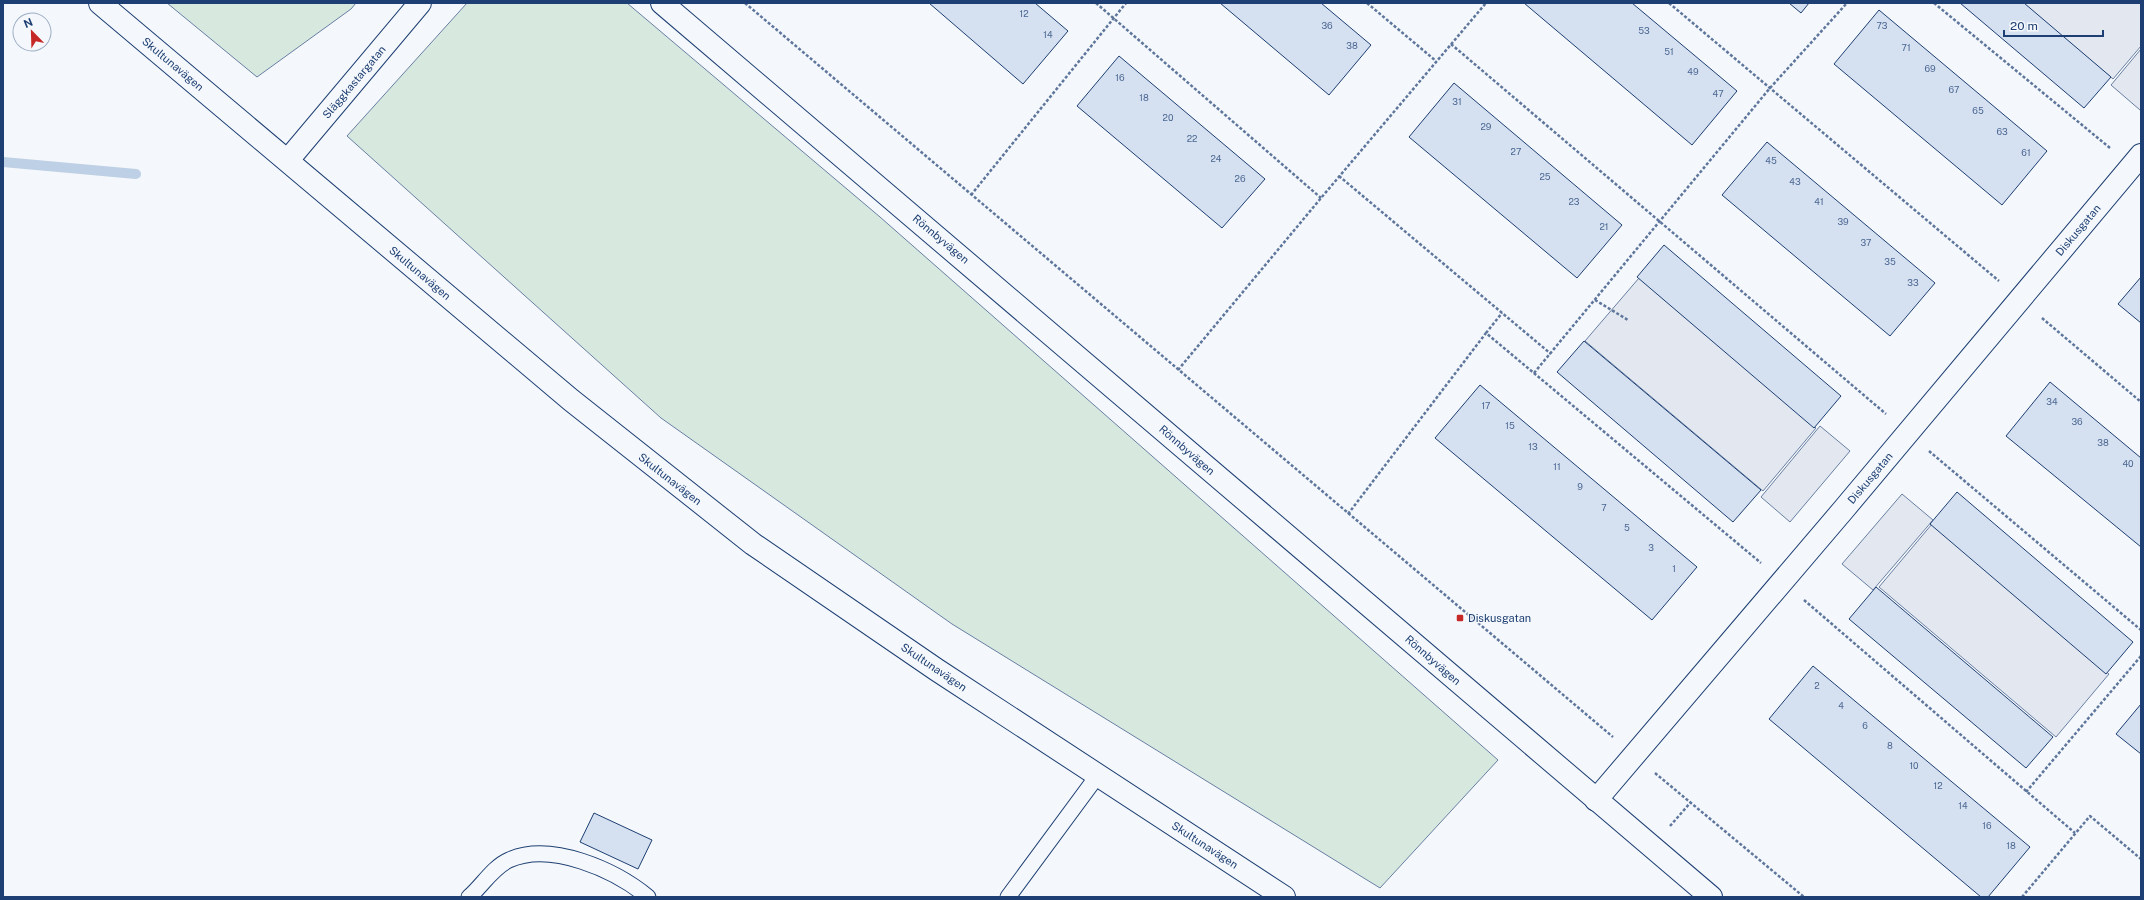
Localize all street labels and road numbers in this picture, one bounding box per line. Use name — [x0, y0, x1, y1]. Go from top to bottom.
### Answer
street label: Skultunavägen — [140, 35, 206, 93]
street label: Släggkastargatan — [320, 43, 388, 121]
street label: Diskusgatan — [2053, 202, 2103, 258]
street label: Rönnbyvägen — [911, 212, 971, 266]
street label: Skultunavägen — [387, 244, 453, 302]
street label: Rönnbyvägen — [1157, 423, 1217, 477]
street label: Diskusgatan — [1845, 450, 1895, 506]
street label: Skultunavägen — [636, 451, 704, 507]
street label: Rönnbyvägen — [1403, 633, 1463, 687]
street label: Skultunavägen — [899, 641, 969, 693]
street label: Skultunavägen — [1170, 819, 1240, 871]

